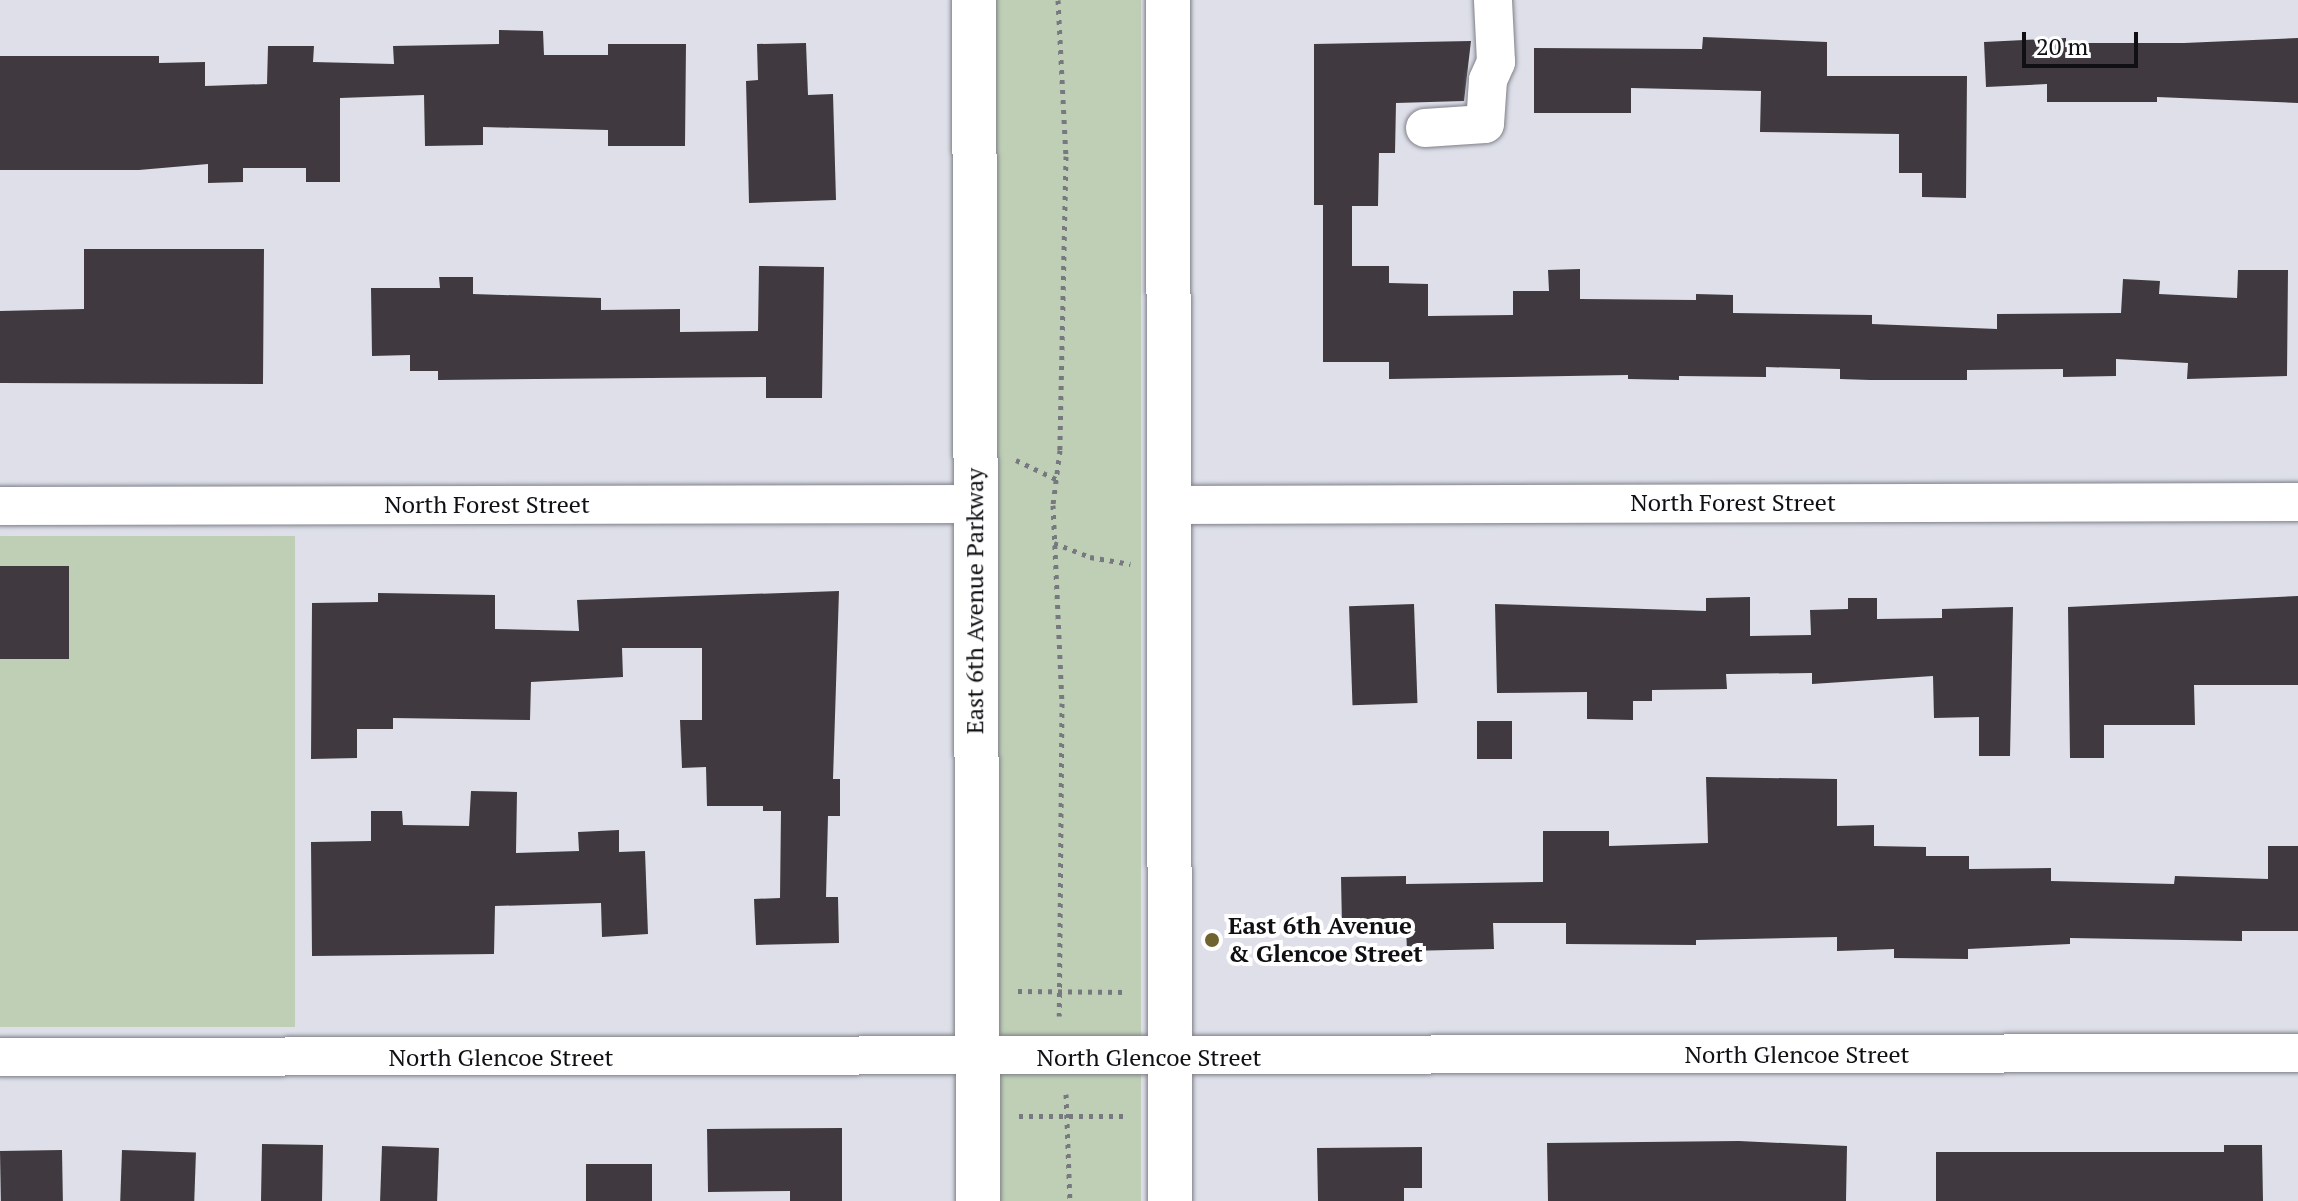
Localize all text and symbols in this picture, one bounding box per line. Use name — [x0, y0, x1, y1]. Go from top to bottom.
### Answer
scale bar — [2026, 16, 2142, 66]
text: 20 m — [2036, 30, 2088, 62]
street label: East 6th Avenue Parkway — [961, 468, 989, 734]
street label: North Forest Street — [1630, 489, 1836, 517]
street label: North Forest Street — [384, 491, 590, 519]
place label: East 6th Avenue & Glencoe Street — [1228, 912, 1423, 968]
marker: East 6th Avenue & Glencoe Street — [1203, 931, 1221, 949]
street label: North Glencoe Street — [1685, 1041, 1909, 1069]
street label: North Glencoe Street — [389, 1044, 613, 1072]
street label: North Glencoe Street — [1037, 1044, 1261, 1072]

